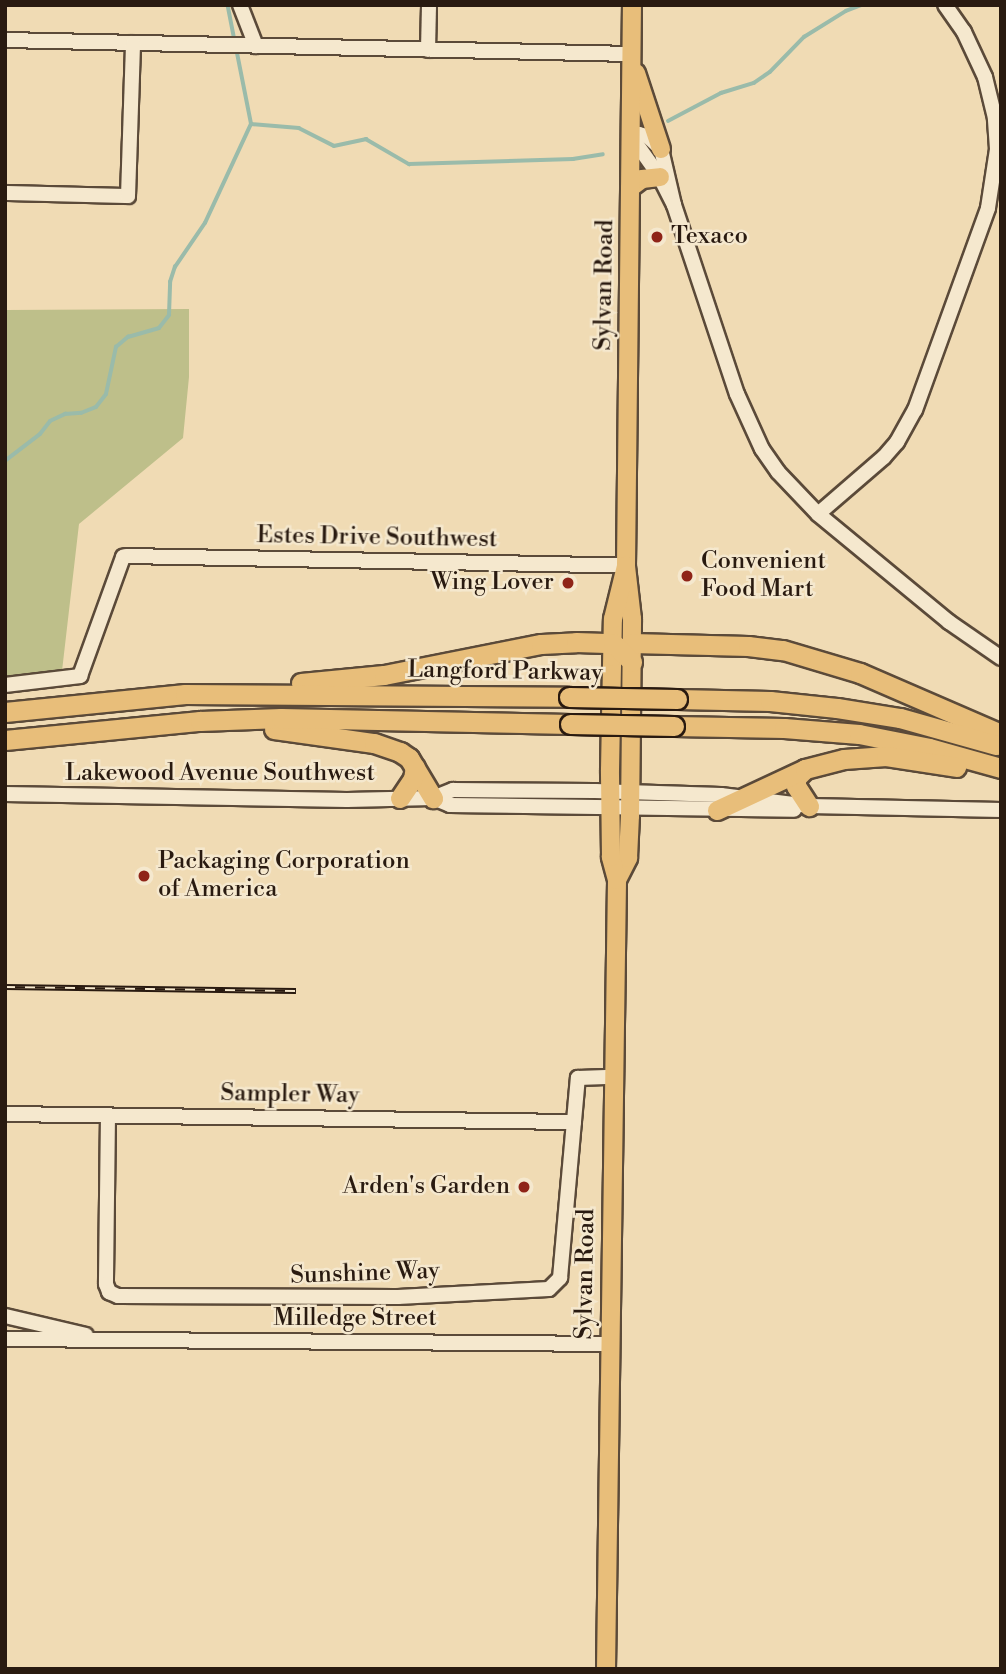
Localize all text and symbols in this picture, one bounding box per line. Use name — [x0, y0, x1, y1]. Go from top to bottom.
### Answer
street label: Sylvan Road — [589, 219, 621, 351]
place label: Texaco — [671, 223, 748, 251]
marker: Texaco — [649, 229, 665, 245]
street label: Estes Drive Southwest — [256, 522, 498, 554]
place label: Convenient Food Mart — [701, 548, 826, 604]
marker: Convenient Food Mart — [679, 568, 695, 584]
place label: Wing Lover — [431, 569, 554, 597]
marker: Wing Lover — [560, 575, 576, 591]
street label: Langford Parkway — [407, 656, 603, 688]
street label: Lakewood Avenue Southwest — [65, 760, 375, 788]
place label: Packaging Corporation of America — [158, 848, 410, 904]
marker: Packaging Corporation of America — [136, 868, 152, 884]
street label: Sampler Way — [220, 1079, 360, 1111]
place label: Arden's Garden — [342, 1173, 510, 1201]
marker: Arden's Garden — [516, 1179, 532, 1195]
street label: Sylvan Road — [570, 1208, 602, 1340]
street label: Sunshine Way — [290, 1257, 440, 1291]
street label: Milledge Street — [273, 1305, 437, 1333]

